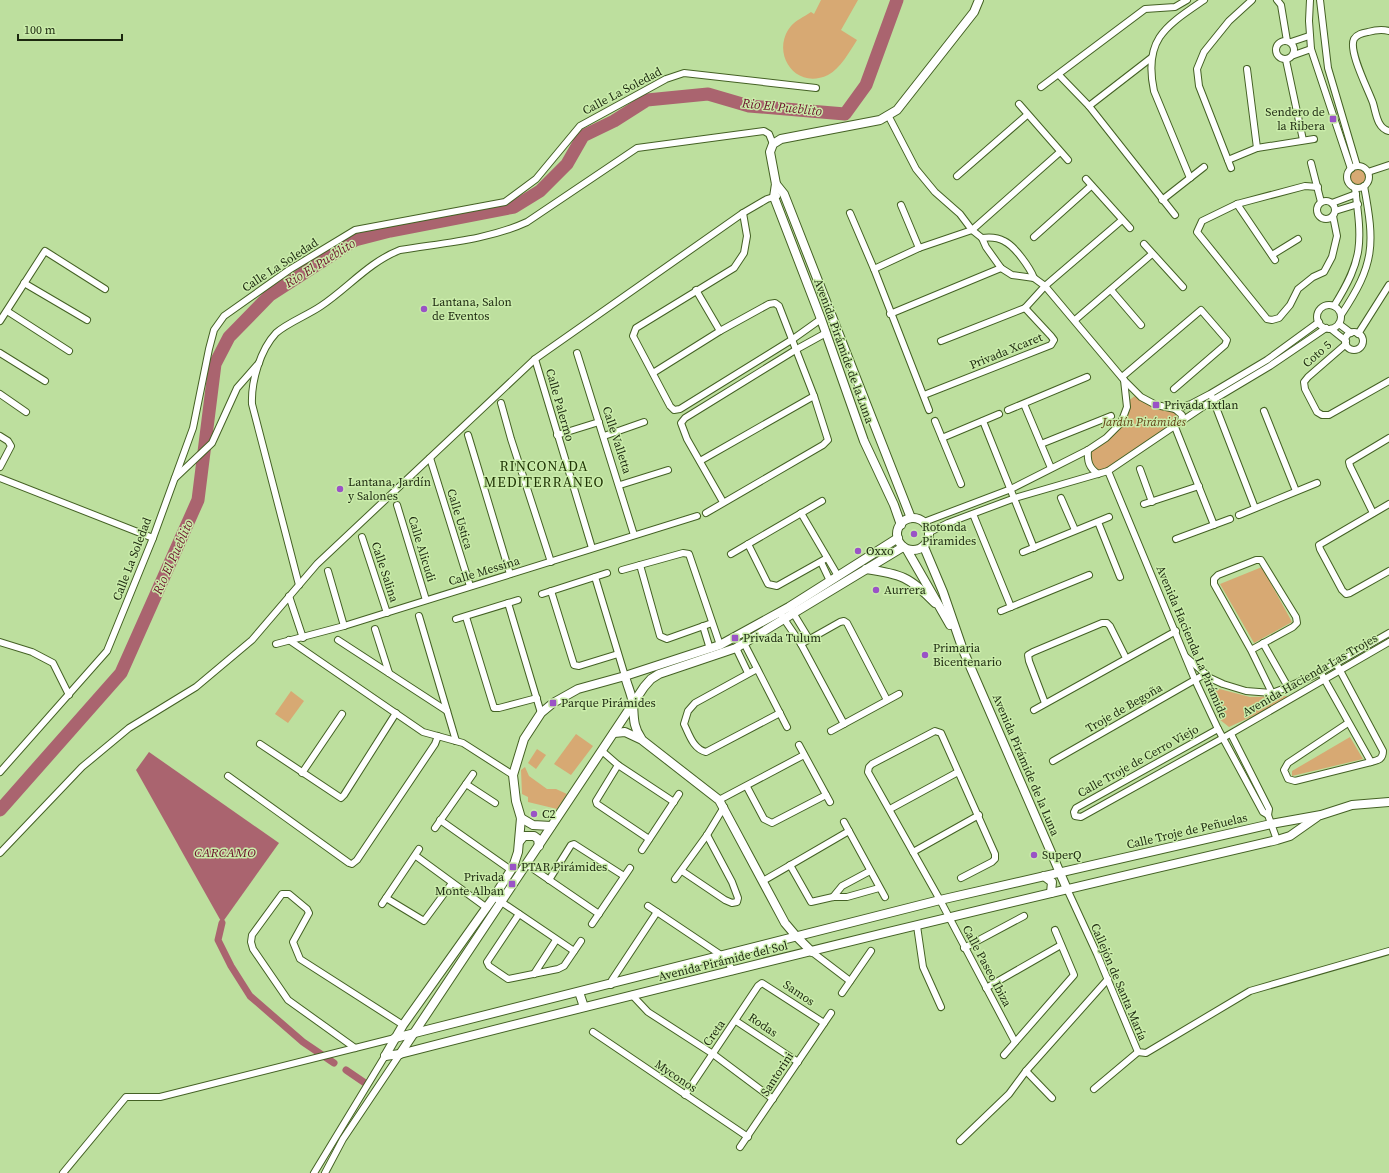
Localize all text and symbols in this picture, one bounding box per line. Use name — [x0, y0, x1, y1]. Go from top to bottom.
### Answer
scale bar — [18, 16, 122, 42]
text: 100 m — [24, 22, 56, 38]
street label: Calle La Soledad — [580, 63, 665, 119]
water label: Rio El Pueblito — [740, 94, 823, 120]
place label: Sendero de la Ribera — [1265, 104, 1326, 134]
marker: Sendero de la Ribera — [1328, 114, 1338, 124]
street label: Calle La Soledad — [239, 234, 321, 296]
water label: Rio El Pueblito — [281, 235, 359, 292]
street label: Avenida Pirámide de la Luna — [810, 276, 878, 426]
place label: Lantana, Salon de Eventos — [432, 294, 512, 324]
marker: Lantana, Salon de Eventos — [419, 304, 429, 314]
street label: Privada Xcaret — [967, 329, 1045, 373]
street label: Coto 5 — [1299, 337, 1335, 371]
street label: Calle Palermo — [542, 367, 578, 444]
place label: Privada Ixtlan — [1164, 397, 1238, 413]
marker: Privada Ixtlan — [1151, 400, 1161, 410]
street label: Calle Valletta — [599, 404, 636, 477]
park label: Jardín Pirámides — [1100, 414, 1187, 430]
district label: RINCONADA MEDITERRANEO — [484, 456, 604, 492]
place label: Lantana, Jardín y Salones — [348, 474, 431, 504]
marker: Lantana, Jardín y Salones — [335, 484, 345, 494]
street label: Calle Ustica — [443, 487, 477, 552]
street label: Calle Alicudi — [404, 514, 440, 584]
street label: Calle La Soledad — [109, 515, 155, 603]
water label: Rio El Pueblito — [148, 517, 197, 598]
place label: Rotonda Piramides — [922, 519, 976, 549]
marker: Rotonda Piramides — [909, 529, 919, 539]
street label: Calle Salina — [368, 540, 403, 605]
place label: Oxxo — [866, 543, 894, 559]
marker: Oxxo — [853, 546, 863, 556]
street label: Calle Messina — [446, 552, 522, 589]
street label: Avenida Hacienda La Pirámide — [1152, 563, 1232, 721]
place label: Aurrera — [884, 582, 927, 598]
marker: Aurrera — [871, 585, 881, 595]
place label: Privada Tulum — [743, 630, 821, 646]
street label: Avenida Hacienda Las Trojes — [1240, 630, 1380, 720]
marker: Privada Tulum — [730, 633, 740, 643]
place label: Primaria Bicentenario — [933, 640, 1002, 670]
marker: Primaria Bicentenario — [920, 650, 930, 660]
street label: Troje de Begoña — [1083, 679, 1166, 736]
street label: Avenida Pirámide de la Luna — [989, 692, 1064, 839]
place label: Parque Pirámides — [561, 695, 656, 711]
marker: Parque Pirámides — [548, 698, 558, 708]
street label: Calle Troje de Cerro Viejo — [1075, 721, 1202, 801]
place label: C2 — [542, 806, 556, 822]
marker: C2 — [529, 809, 539, 819]
street label: Calle Troje de Peñuelas — [1125, 809, 1249, 853]
water label: CARCAMO — [194, 844, 256, 861]
place label: SuperQ — [1042, 847, 1082, 863]
marker: SuperQ — [1029, 850, 1039, 860]
place label: PTAR Pirámides — [521, 859, 607, 875]
marker: PTAR Pirámides — [508, 862, 518, 872]
place label: Privada Monte Alban — [435, 869, 505, 899]
marker: Privada Monte Alban — [507, 879, 517, 889]
street label: Callejón de Santa María — [1087, 921, 1151, 1044]
street label: Calle Paseo Ibiza — [959, 922, 1016, 1010]
street label: Avenida Pirámide del Sol — [657, 937, 790, 985]
street label: Samos — [780, 977, 818, 1009]
street label: Rodas — [745, 1009, 781, 1041]
street label: Creta — [699, 1016, 729, 1049]
street label: Santorini — [757, 1049, 797, 1099]
street label: Myconos — [652, 1056, 700, 1096]

